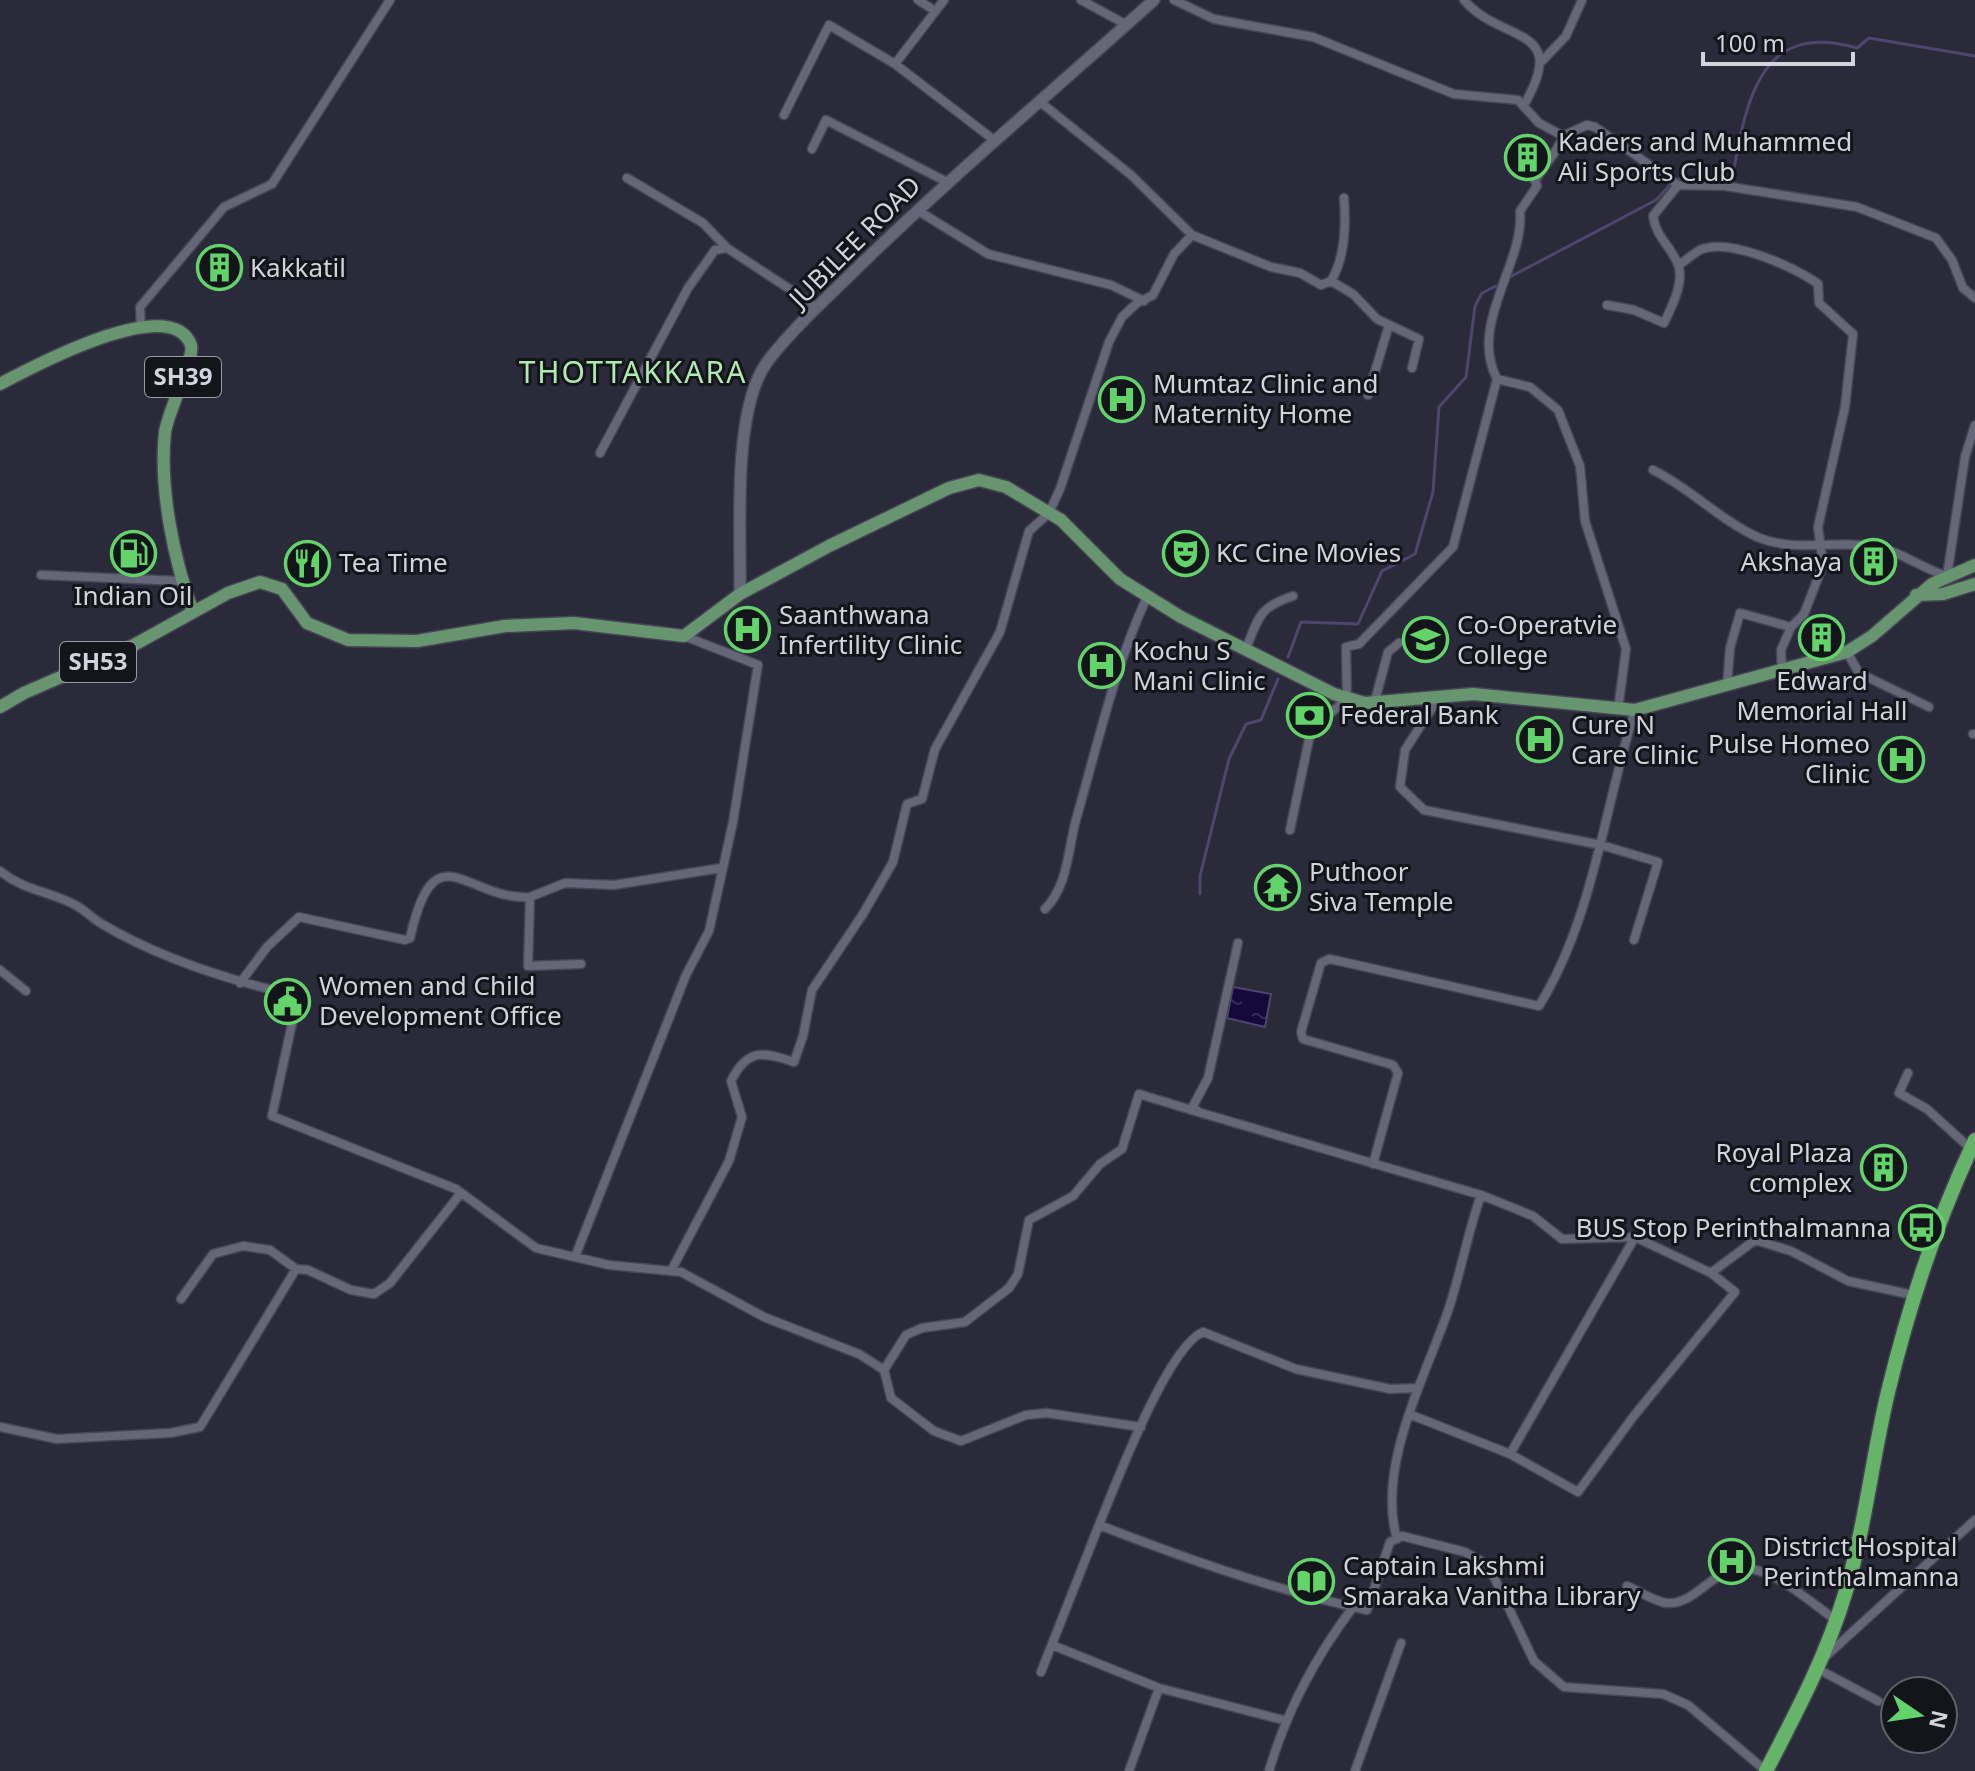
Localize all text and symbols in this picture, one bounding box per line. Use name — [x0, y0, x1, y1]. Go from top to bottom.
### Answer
scale bar — [1703, 16, 1853, 66]
text: 100 m — [1715, 26, 1785, 59]
place label: Kaders and Muhammed Ali Sports Club — [1558, 123, 1852, 189]
building icon: Kaders and Muhammed Ali Sports Club — [1503, 133, 1551, 181]
street label: JUBILEE ROAD — [778, 168, 928, 317]
building icon: Kakkatil — [195, 244, 243, 292]
place label: Kakkatil — [250, 249, 346, 285]
district label: THOTTAKKARA — [519, 351, 747, 392]
road number: SH39 — [145, 357, 221, 397]
place label: Mumtaz Clinic and Maternity Home — [1153, 365, 1378, 431]
hospital icon: Mumtaz Clinic and Maternity Home — [1098, 375, 1146, 423]
fuel station icon: Indian Oil — [109, 529, 157, 577]
theatre icon: KC Cine Movies — [1161, 529, 1209, 577]
place label: KC Cine Movies — [1216, 534, 1401, 570]
building icon: Akshaya — [1849, 538, 1897, 586]
restaurant icon: Tea Time — [284, 539, 332, 587]
place label: Akshaya — [1741, 543, 1842, 579]
place label: Tea Time — [339, 544, 448, 580]
place label: Indian Oil — [74, 577, 192, 613]
place label: Saanthwana Infertility Clinic — [779, 596, 962, 662]
hospital icon: Saanthwana Infertility Clinic — [724, 606, 772, 654]
place label: Co-Operatvie College — [1457, 606, 1617, 672]
building icon: Edward Memorial Hall — [1798, 614, 1846, 662]
school or university icon: Co-Operatvie College — [1402, 616, 1450, 664]
place label: Kochu S Mani Clinic — [1133, 632, 1266, 698]
road number: SH53 — [60, 642, 136, 682]
hospital icon: Kochu S Mani Clinic — [1078, 642, 1126, 690]
place label: Edward Memorial Hall — [1736, 662, 1908, 728]
bank icon: Federal Bank — [1285, 691, 1333, 739]
place label: Federal Bank — [1340, 696, 1499, 732]
place label: Cure N Care Clinic — [1571, 706, 1699, 772]
hospital icon: Cure N Care Clinic — [1516, 716, 1564, 764]
place label: Pulse Homeo Clinic — [1708, 725, 1870, 791]
hospital icon: Pulse Homeo Clinic — [1877, 735, 1925, 783]
place label: Puthoor Siva Temple — [1309, 853, 1454, 919]
temple icon: Puthoor Siva Temple — [1254, 863, 1302, 911]
place label: Women and Child Development Office — [319, 967, 562, 1033]
public building icon: Women and Child Development Office — [264, 977, 312, 1025]
place label: Royal Plaza complex — [1715, 1134, 1852, 1200]
building icon: Royal Plaza complex — [1859, 1144, 1907, 1192]
bus stop icon: BUS Stop Perinthalmanna — [1898, 1204, 1946, 1252]
place label: BUS Stop Perinthalmanna — [1576, 1209, 1891, 1245]
place label: District Hospital Perinthalmanna — [1763, 1528, 1959, 1594]
hospital icon: District Hospital Perinthalmanna — [1708, 1538, 1756, 1586]
place label: Captain Lakshmi Smaraka Vanitha Library — [1343, 1547, 1641, 1613]
library icon: Captain Lakshmi Smaraka Vanitha Library — [1288, 1557, 1336, 1605]
north arrow — [1879, 1675, 1959, 1755]
text: N — [1923, 1708, 1956, 1732]

